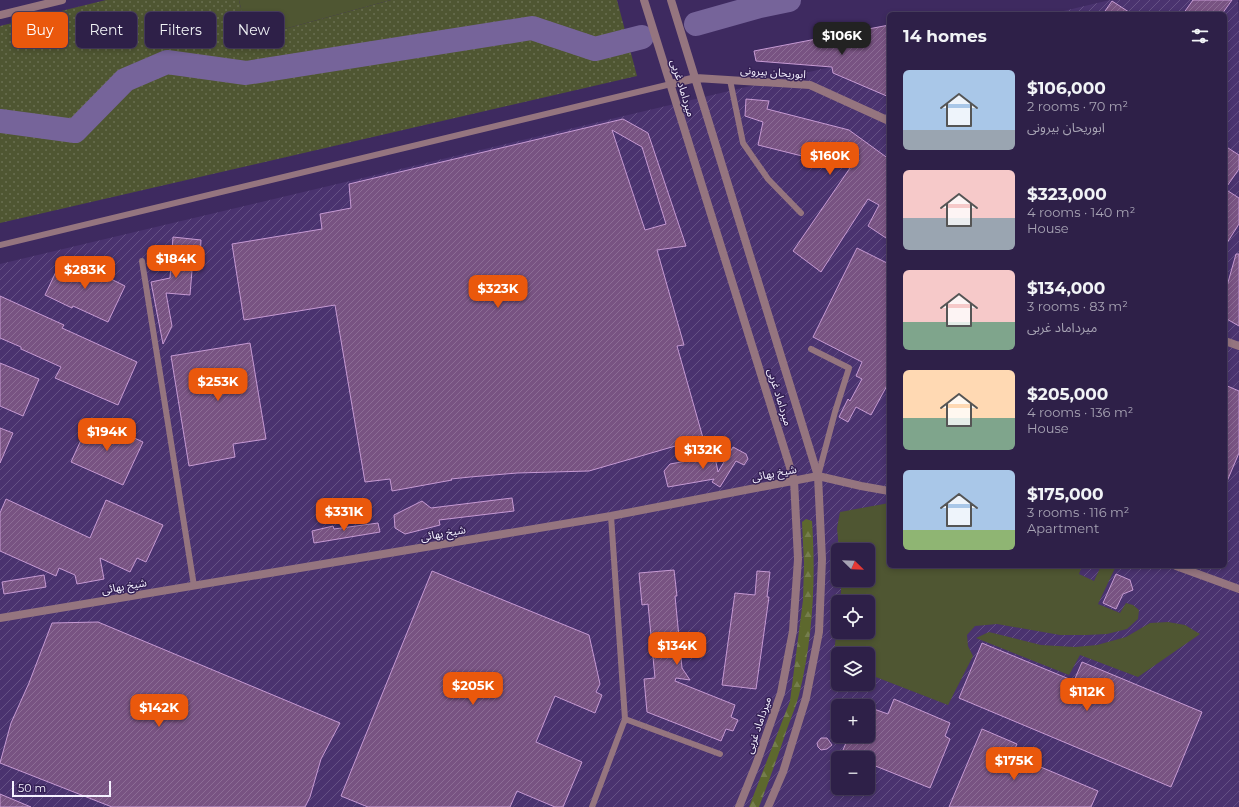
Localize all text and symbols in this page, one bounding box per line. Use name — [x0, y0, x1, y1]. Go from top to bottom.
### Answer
chip: Buy — [12, 12, 68, 48]
chip: Rent — [76, 12, 137, 48]
chip: Filters — [145, 12, 216, 48]
chip: New — [224, 12, 284, 48]
pin: $106K — [814, 22, 870, 56]
icon: filters — [1189, 25, 1211, 47]
text: 14 homes — [903, 26, 987, 46]
text: $106K — [822, 27, 862, 43]
street label: میرداماد غربی — [668, 58, 698, 119]
street label: ابوریحان بیرونی — [740, 63, 806, 81]
text: $106,000 — [1027, 78, 1106, 98]
icon: home — [935, 86, 983, 134]
text: 2 rooms · 70 m² — [1027, 98, 1128, 114]
text: ابوریحان بیرونی — [1027, 119, 1105, 135]
pin: $160K — [802, 142, 858, 176]
text: $160K — [810, 147, 850, 163]
text: $323,000 — [1027, 184, 1107, 204]
icon: home — [935, 186, 983, 234]
text: 4 rooms · 140 m² — [1027, 204, 1135, 220]
text: House — [1027, 220, 1069, 236]
pin: $184K — [148, 245, 204, 279]
text: $184K — [156, 250, 196, 266]
pin: $283K — [57, 256, 113, 290]
text: $283K — [64, 261, 106, 277]
pin: $323K — [470, 275, 526, 309]
text: $134,000 — [1027, 278, 1105, 298]
text: $323K — [478, 280, 518, 296]
icon: home — [935, 286, 983, 334]
text: 3 rooms · 83 m² — [1027, 298, 1128, 314]
text: میرداماد غربی — [1027, 319, 1097, 335]
street label: میرداماد غربی — [765, 367, 795, 428]
pin: $253K — [190, 368, 246, 402]
text: $253K — [198, 373, 238, 389]
text: $205,000 — [1027, 384, 1108, 404]
icon: home — [935, 386, 983, 434]
text: 4 rooms · 136 m² — [1027, 404, 1133, 420]
pin: $194K — [79, 418, 135, 452]
text: House — [1027, 420, 1069, 436]
text: $194K — [87, 423, 127, 439]
pin: $132K — [675, 436, 731, 470]
text: $132K — [684, 441, 722, 457]
street label: شیخ بهائی — [750, 462, 798, 485]
text: $175,000 — [1027, 484, 1104, 504]
icon: home — [935, 486, 983, 534]
pin: $331K — [316, 498, 372, 532]
text: $331K — [325, 503, 363, 519]
text: 3 rooms · 116 m² — [1027, 504, 1129, 520]
text: Apartment — [1027, 520, 1099, 536]
street label: شیخ بهائی — [419, 522, 467, 545]
north arrow — [831, 543, 875, 587]
map controls — [831, 543, 875, 795]
street label: شیخ بهائی — [100, 575, 148, 598]
button: locate — [831, 595, 875, 639]
pin: $134K — [649, 632, 705, 666]
text: $134K — [657, 637, 697, 653]
button: layers — [831, 647, 875, 691]
pin: $205K — [445, 672, 501, 706]
text: $205K — [452, 677, 494, 693]
pin: $112K — [1059, 678, 1115, 712]
text: $112K — [1069, 683, 1105, 699]
pin: $142K — [131, 694, 187, 728]
street label: میرداماد غربی — [742, 694, 774, 755]
text: $142K — [139, 699, 179, 715]
button: + — [831, 699, 875, 743]
pin: $175K — [986, 747, 1042, 781]
button: − — [831, 751, 875, 795]
text: $175K — [995, 752, 1033, 768]
scale bar — [12, 779, 111, 798]
text: 50 m — [18, 781, 46, 795]

